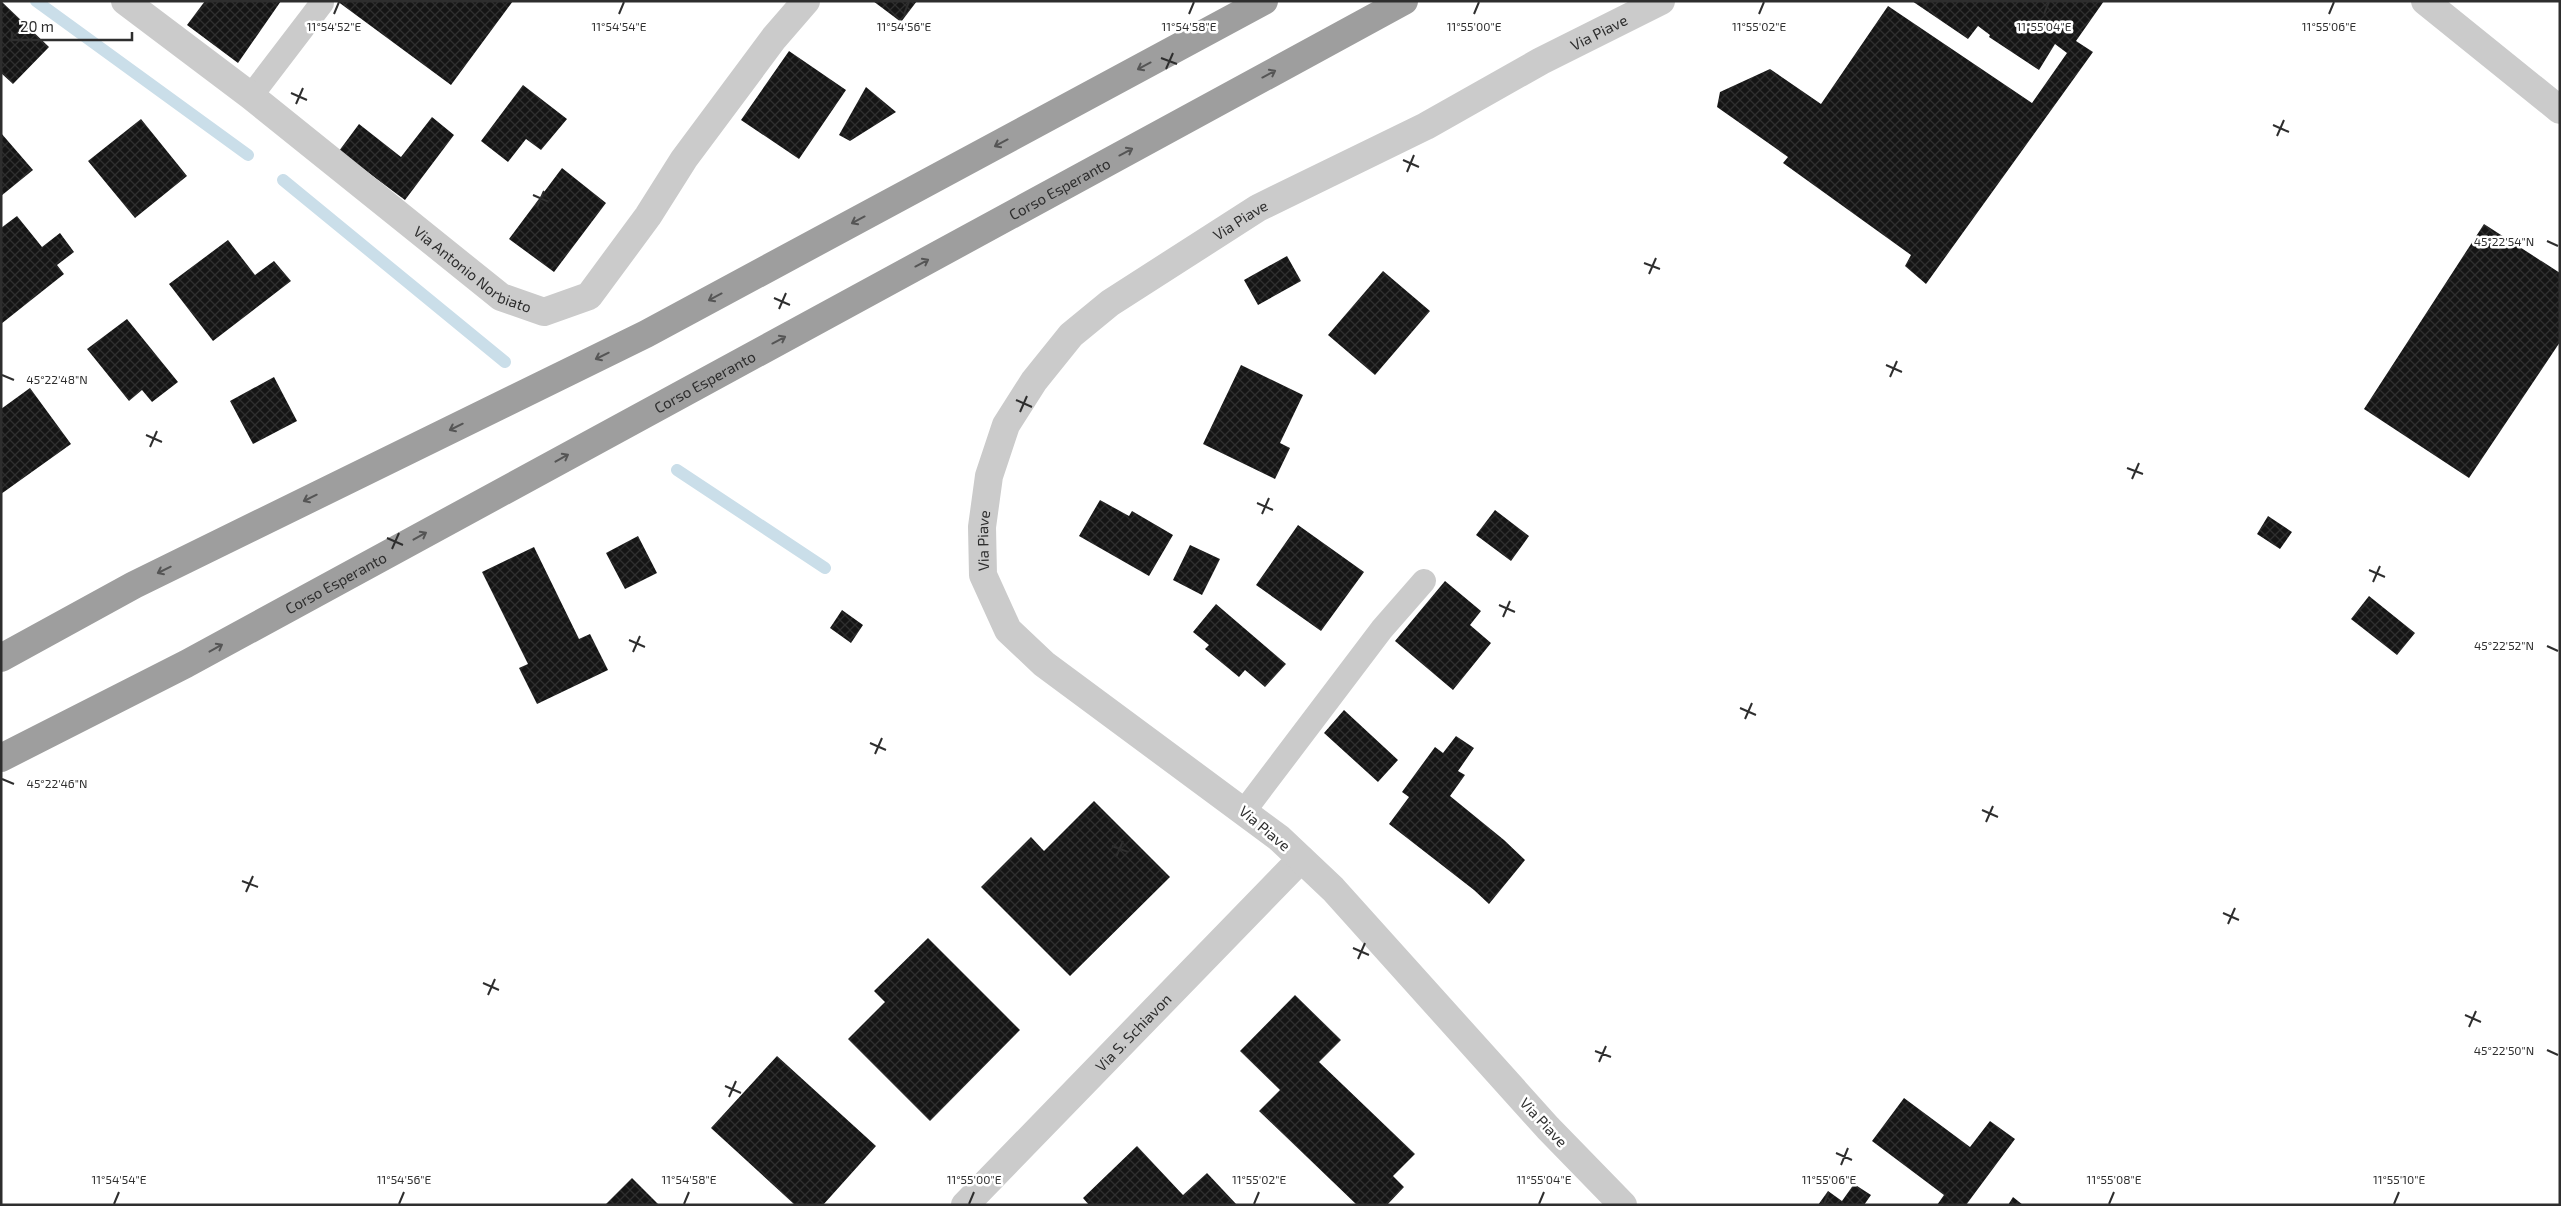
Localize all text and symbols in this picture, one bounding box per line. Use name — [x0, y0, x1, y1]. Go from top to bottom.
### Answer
scale bar — [12, 10, 132, 42]
street label: Via Piave — [1567, 10, 1630, 54]
text: 20 m — [20, 17, 54, 35]
text: 11°54'52"E — [307, 19, 361, 33]
text: 11°54'54"E — [592, 19, 647, 33]
text: 11°54'56"E — [877, 19, 931, 33]
text: 11°54'58"E — [1162, 19, 1217, 33]
text: 11°55'00"E — [1447, 19, 1502, 33]
text: 11°55'02"E — [1732, 19, 1786, 33]
text: 11°55'04"E — [2017, 19, 2072, 33]
text: 11°55'06"E — [2302, 19, 2356, 33]
one-way arrow — [1136, 61, 1151, 71]
one-way arrow — [1261, 69, 1276, 79]
one-way arrow — [993, 138, 1008, 148]
one-way arrow — [1119, 147, 1134, 157]
street label: Corso Esperanto — [1006, 154, 1113, 223]
street label: Via Piave — [1209, 196, 1270, 244]
one-way arrow — [850, 215, 865, 225]
street label: Via Antonio Norbiato — [410, 222, 534, 316]
text: 45°22'54"N — [2474, 234, 2534, 248]
one-way arrow — [914, 258, 929, 268]
one-way arrow — [707, 292, 722, 302]
one-way arrow — [771, 335, 786, 344]
street label: Corso Esperanto — [651, 347, 758, 417]
one-way arrow — [595, 351, 610, 361]
text: 45°22'48"N — [26, 372, 88, 386]
one-way arrow — [449, 422, 464, 432]
one-way arrow — [555, 453, 569, 463]
one-way arrow — [303, 493, 318, 503]
street label: Via Piave — [973, 509, 993, 571]
one-way arrow — [412, 531, 426, 541]
street label: Corso Esperanto — [282, 548, 390, 617]
one-way arrow — [157, 565, 172, 575]
text: 45°22'52"N — [2474, 638, 2534, 652]
one-way arrow — [208, 643, 223, 653]
text: 45°22'46"N — [27, 776, 87, 790]
street label: Via Piave — [1236, 801, 1294, 855]
street label: Via S. Schiavon — [1091, 990, 1175, 1075]
text: 45°22'50"N — [2474, 1043, 2534, 1057]
street label: Via Piave — [1517, 1093, 1571, 1151]
text: 11°54'54"E — [92, 1172, 147, 1186]
text: 11°54'56"E — [377, 1172, 431, 1186]
text: 11°54'58"E — [662, 1172, 717, 1186]
text: 11°55'00"E — [947, 1172, 1002, 1186]
text: 11°55'02"E — [1232, 1172, 1286, 1186]
text: 11°55'04"E — [1517, 1172, 1572, 1186]
text: 11°55'06"E — [1802, 1172, 1856, 1186]
text: 11°55'08"E — [2087, 1172, 2142, 1186]
text: 11°55'10"E — [2373, 1172, 2425, 1186]

